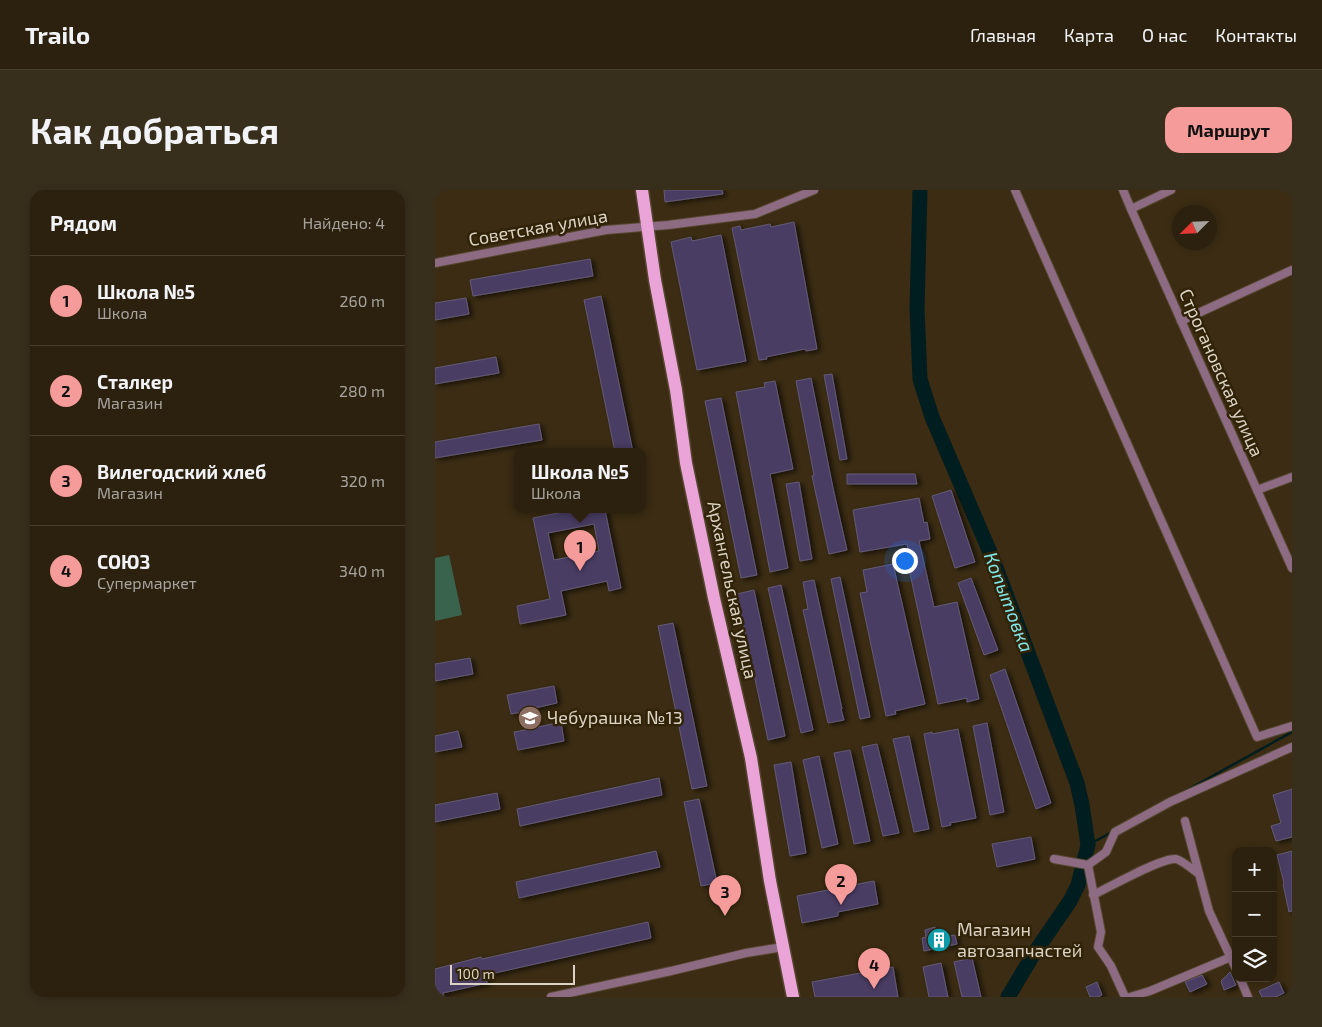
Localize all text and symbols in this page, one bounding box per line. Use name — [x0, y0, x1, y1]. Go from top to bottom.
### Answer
text: Trailo — [25, 20, 90, 49]
text: Главная — [970, 24, 1036, 46]
text: Карта — [1064, 24, 1114, 46]
text: О нас — [1142, 24, 1187, 46]
text: Контакты — [1215, 24, 1297, 46]
button: Маршрут — [1165, 107, 1292, 153]
text: Как добраться — [30, 109, 279, 151]
street label: Советская улица — [467, 204, 609, 250]
north arrow — [1172, 205, 1217, 250]
text: Рядом — [50, 210, 117, 235]
text: Найдено: 4 — [302, 213, 385, 232]
text: Школа №5 — [97, 280, 195, 303]
street label: Строгановская улица — [1175, 285, 1269, 460]
text: 1 — [63, 291, 69, 310]
text: 260 m — [340, 291, 385, 310]
text: Школа — [97, 303, 147, 322]
text: Сталкер — [97, 370, 173, 393]
text: 2 — [61, 381, 71, 400]
text: 280 m — [339, 381, 385, 400]
text: Магазин — [97, 393, 163, 412]
popup — [514, 448, 646, 513]
text: Вилегодский хлеб — [97, 460, 266, 483]
text: Школа №5 — [531, 460, 629, 483]
text: 3 — [61, 471, 71, 490]
text: 320 m — [340, 471, 385, 490]
text: Магазин — [97, 483, 163, 502]
text: Школа — [531, 483, 581, 502]
street label: Архангельская улица — [703, 499, 763, 681]
pin: 1 — [564, 530, 596, 571]
your location — [892, 548, 918, 574]
water label: Копытовка — [980, 549, 1039, 655]
text: СОЮЗ — [97, 550, 150, 573]
text: 4 — [61, 561, 71, 580]
text: 340 m — [339, 561, 385, 580]
text: Супермаркет — [97, 573, 196, 592]
school or university icon: Чебурашка №13 — [517, 705, 543, 731]
place label: Чебурашка №13 — [547, 706, 683, 728]
map controls — [1232, 847, 1277, 982]
button: + — [1232, 847, 1277, 892]
pin: 2 — [825, 864, 857, 905]
pin: 3 — [709, 875, 741, 916]
button: − — [1232, 892, 1277, 937]
place label: Магазин автозапчастей — [957, 918, 1082, 961]
building icon: Магазин автозапчастей — [926, 927, 952, 953]
button: layers — [1232, 937, 1277, 982]
pin: 4 — [858, 948, 890, 989]
scale bar — [450, 962, 575, 985]
text: 100 m — [457, 965, 495, 982]

